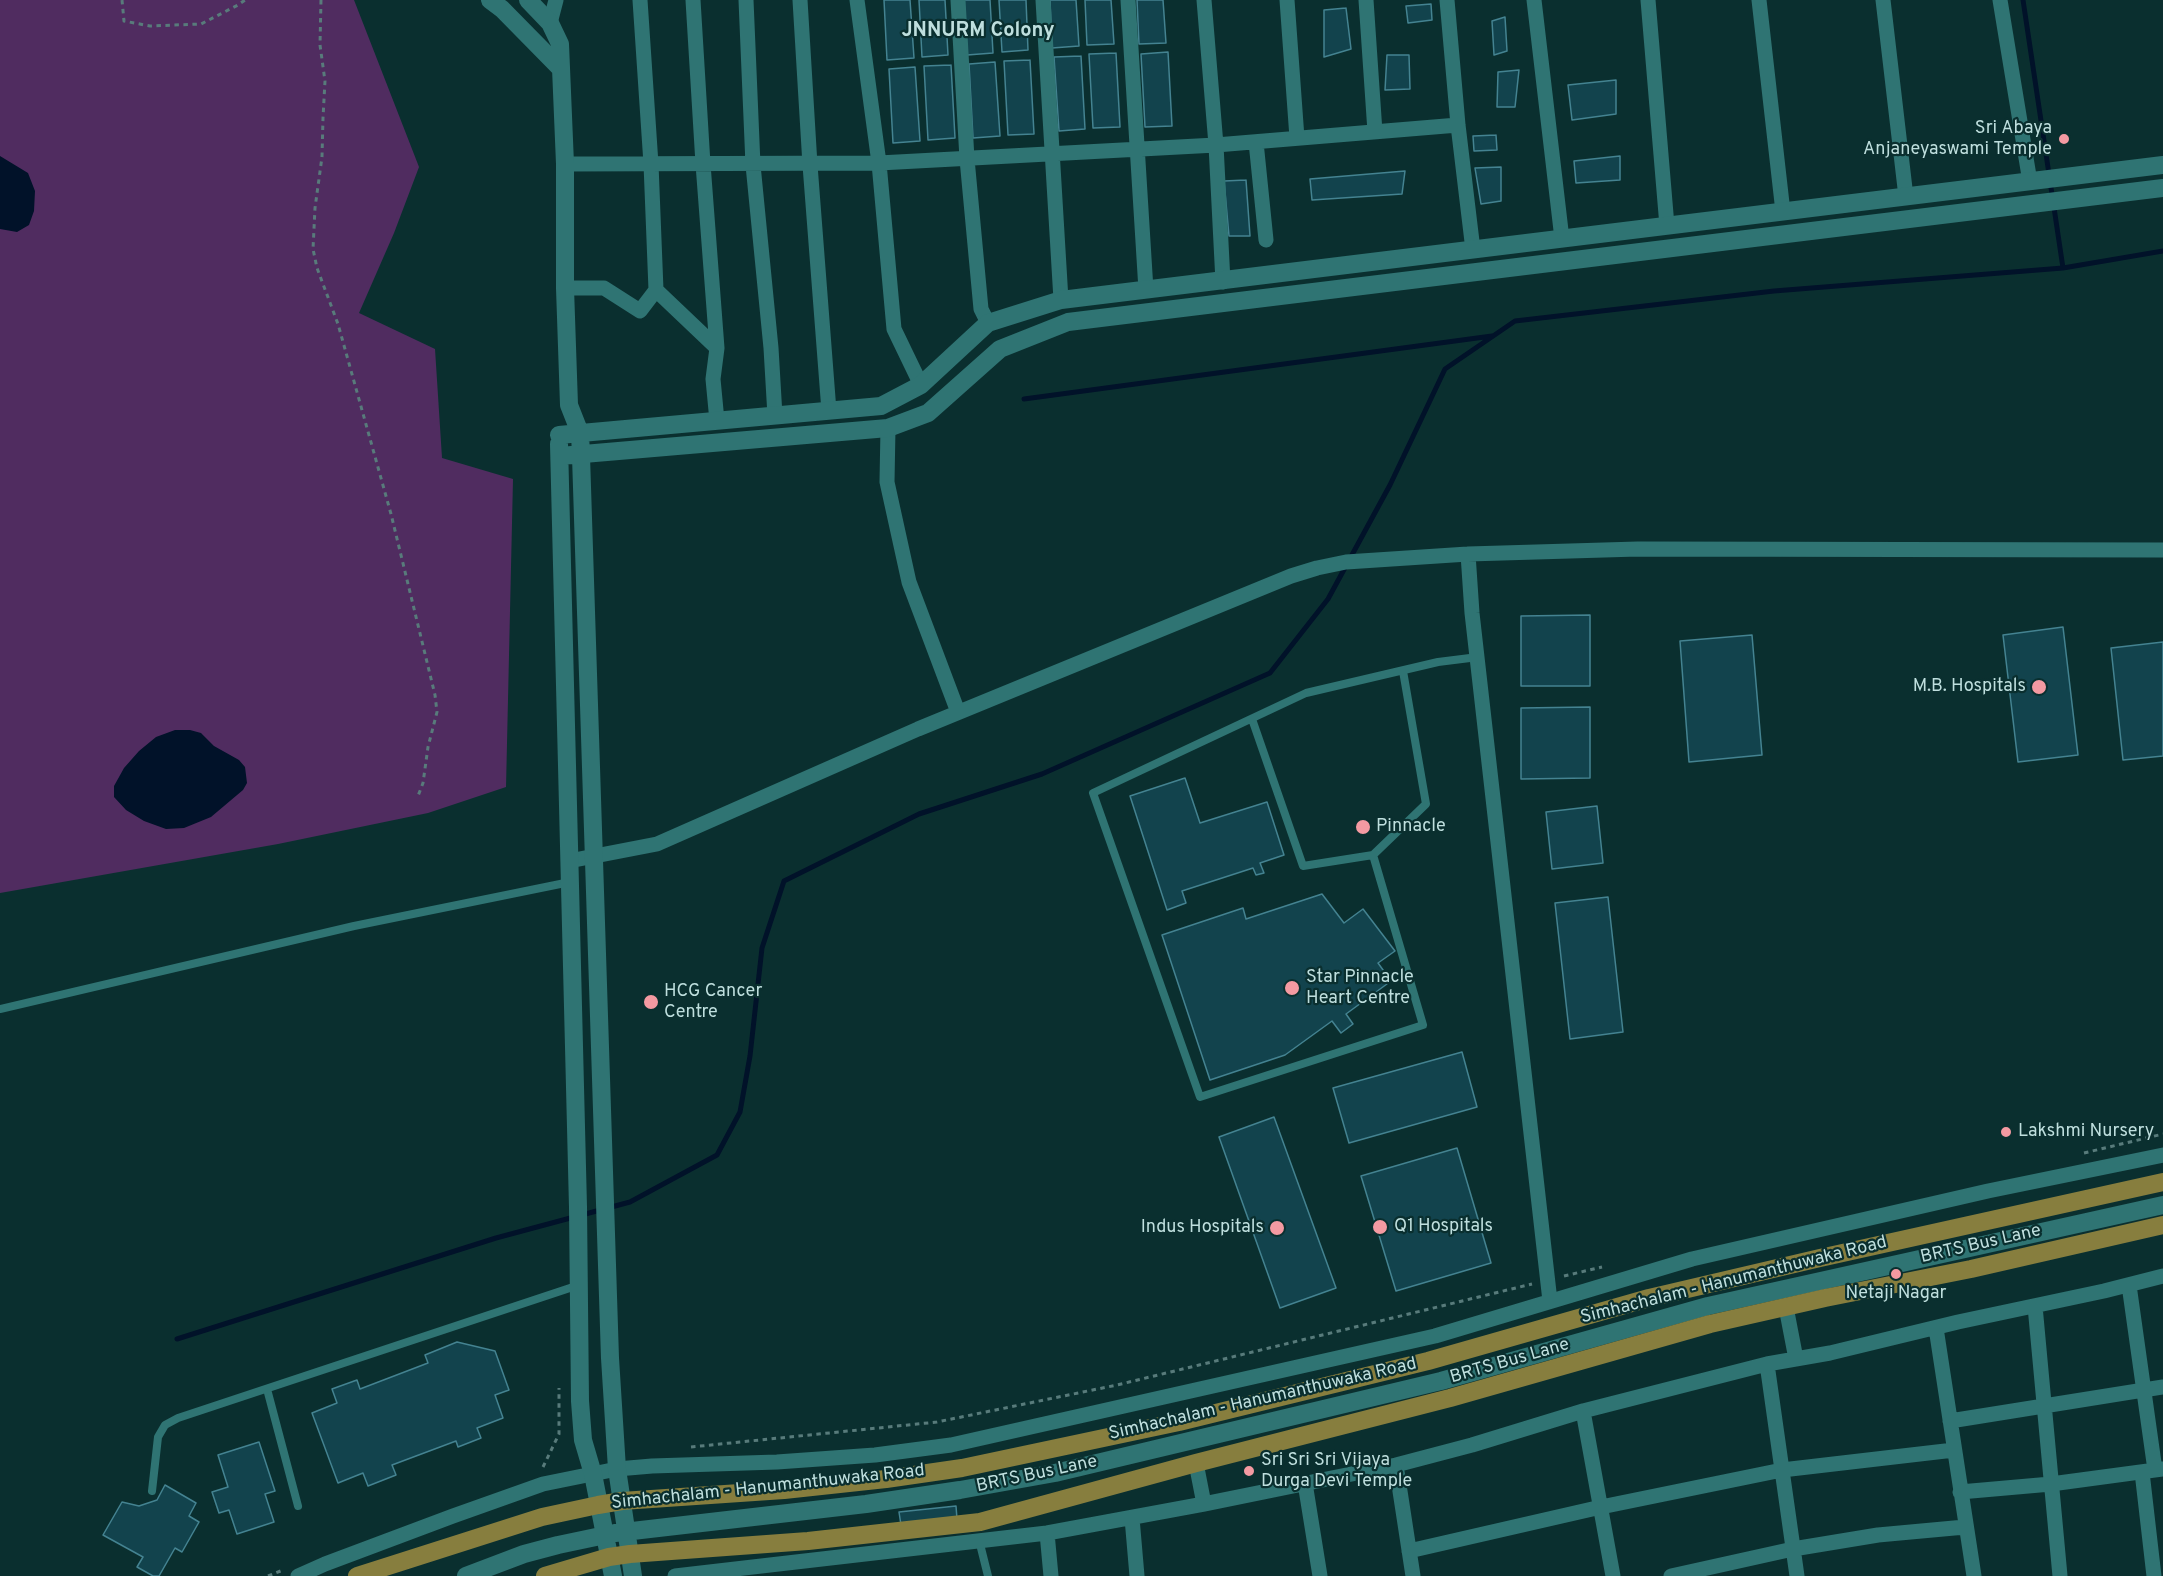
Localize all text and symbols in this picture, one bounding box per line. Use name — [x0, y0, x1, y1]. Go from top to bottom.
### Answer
district label: JNNURM Colony — [901, 20, 1055, 44]
place label: Sri Abaya Anjaneyaswami Temple — [1863, 118, 2052, 160]
marker: Sri Abaya Anjaneyaswami Temple — [2057, 132, 2071, 146]
place label: M.B. Hospitals — [1913, 676, 2026, 698]
marker: M.B. Hospitals — [2030, 678, 2048, 696]
place label: Pinnacle — [1376, 816, 1446, 838]
marker: Pinnacle — [1354, 818, 1372, 836]
place label: Star Pinnacle Heart Centre — [1306, 967, 1414, 1010]
marker: Star Pinnacle Heart Centre — [1283, 979, 1301, 997]
place label: HCG Cancer Centre — [664, 981, 762, 1024]
marker: HCG Cancer Centre — [642, 993, 660, 1011]
place label: Lakshmi Nursery — [2018, 1121, 2154, 1143]
marker: Lakshmi Nursery — [1999, 1125, 2013, 1139]
place label: Q1 Hospitals — [1394, 1216, 1493, 1238]
place label: Indus Hospitals — [1141, 1217, 1264, 1239]
marker: Q1 Hospitals — [1371, 1218, 1389, 1236]
marker: Indus Hospitals — [1268, 1219, 1286, 1237]
street label: BRTS Bus Lane — [1919, 1221, 2043, 1269]
street label: Simhachalam - Hanumanthuwaka Road — [1579, 1232, 1889, 1330]
marker: Netaji Nagar — [1889, 1267, 1903, 1281]
place label: Netaji Nagar — [1845, 1283, 1947, 1305]
street label: BRTS Bus Lane — [1448, 1335, 1572, 1389]
street label: Simhachalam - Hanumanthuwaka Road — [1107, 1354, 1419, 1446]
place label: Sri Sri Sri Vijaya Durga Devi Temple — [1261, 1450, 1412, 1492]
street label: BRTS Bus Lane — [975, 1452, 1099, 1498]
street label: Simhachalam - Hanumanthuwaka Road — [610, 1461, 926, 1515]
marker: Sri Sri Sri Vijaya Durga Devi Temple — [1242, 1464, 1256, 1478]

